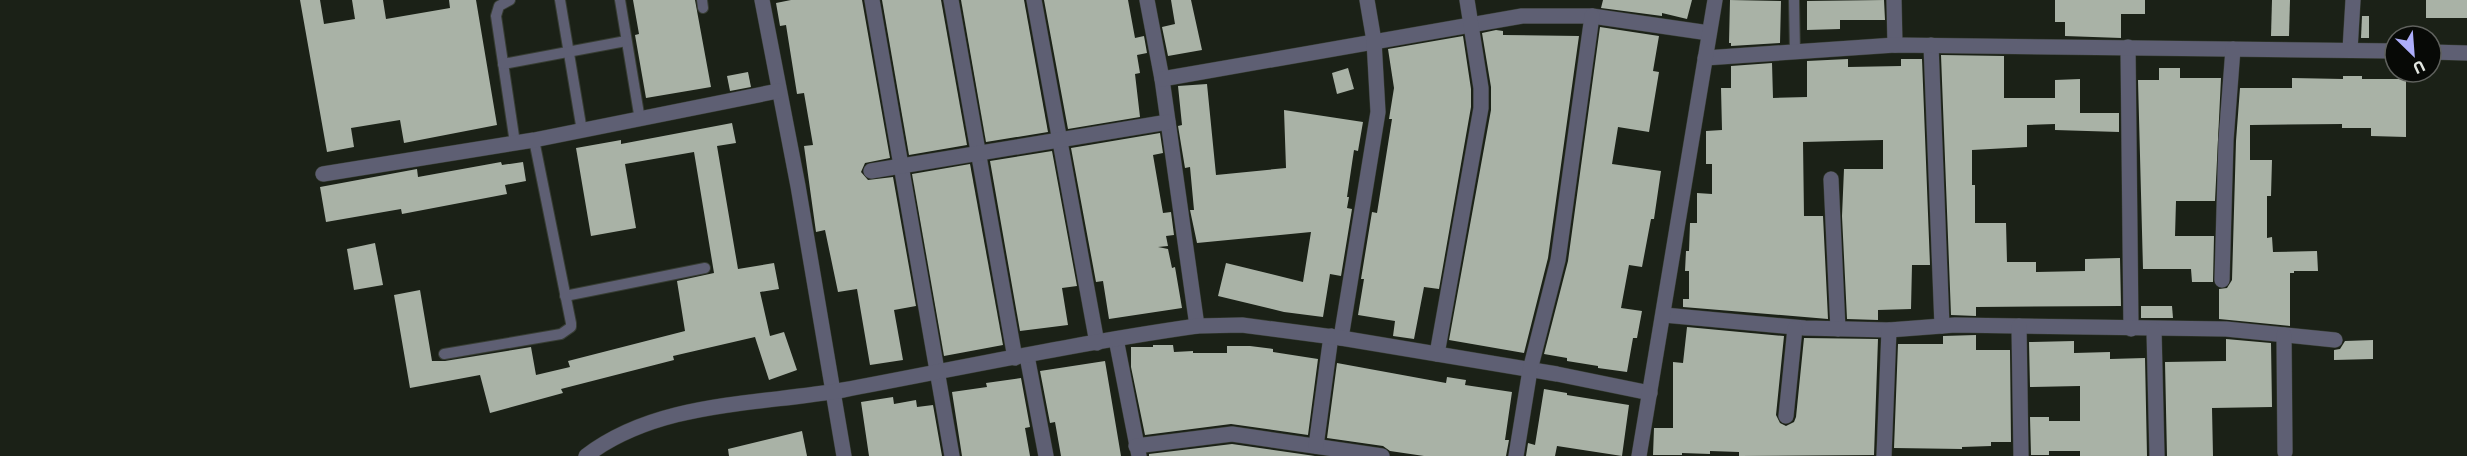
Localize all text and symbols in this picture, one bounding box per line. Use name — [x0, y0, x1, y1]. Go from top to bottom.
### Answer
north arrow — [2383, 24, 2443, 84]
text: U — [2410, 56, 2429, 79]

